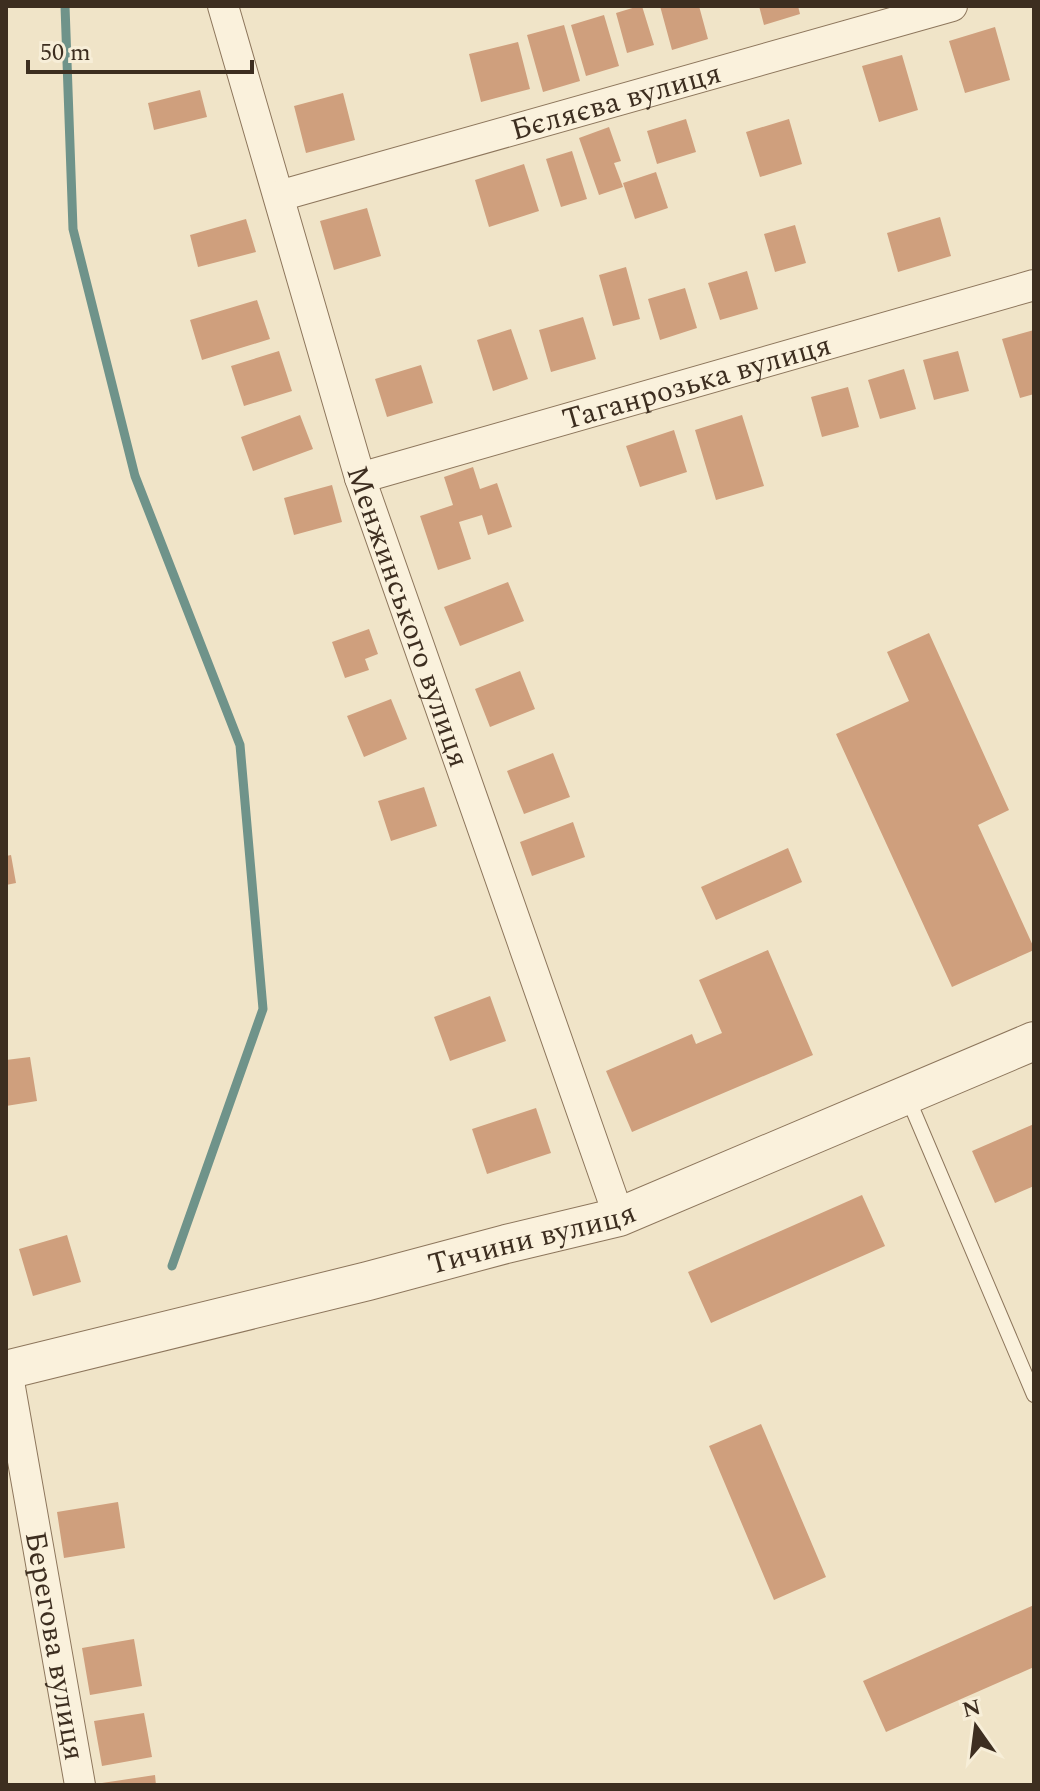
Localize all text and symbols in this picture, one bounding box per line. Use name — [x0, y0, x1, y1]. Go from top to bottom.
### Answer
scale bar — [28, 24, 252, 74]
text: 50 m — [40, 35, 91, 71]
street label: Бєляєва вулиця — [506, 50, 727, 153]
street label: Таганрозька вулиця — [557, 322, 837, 443]
street label: Менжинського вулиця — [333, 459, 482, 774]
street label: Тичини вулиця — [423, 1190, 644, 1288]
street label: Берегова вулиця — [12, 1528, 97, 1764]
north arrow — [936, 1687, 1016, 1767]
text: N — [959, 1691, 984, 1727]

